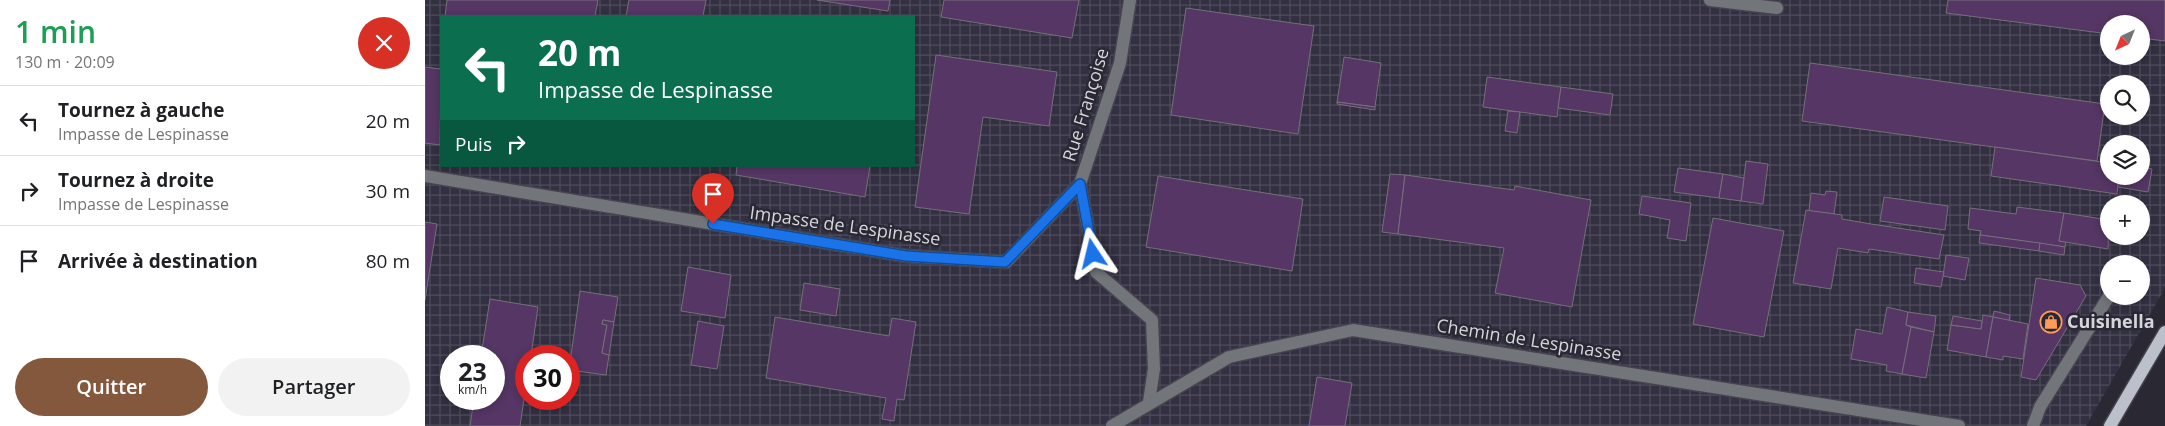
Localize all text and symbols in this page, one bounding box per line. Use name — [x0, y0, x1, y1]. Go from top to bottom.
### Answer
text: 1 min — [15, 11, 96, 52]
north arrow — [2100, 15, 2150, 65]
map controls — [2100, 15, 2150, 305]
button: close — [358, 17, 410, 69]
text: 20 m — [538, 29, 621, 76]
icon: left — [455, 35, 520, 100]
street label: Rue Françoise — [1056, 45, 1114, 164]
text: 130 m · 20:09 — [15, 51, 115, 73]
text: Impasse de Lespinasse — [538, 74, 773, 104]
button: search — [2100, 75, 2150, 125]
text: Tournez à gauche — [58, 97, 224, 123]
icon: left — [15, 107, 43, 135]
text: 20 m — [366, 108, 410, 134]
text: Impasse de Lespinasse — [58, 123, 229, 145]
icon: right — [502, 130, 530, 158]
text: Puis — [455, 131, 492, 157]
button: layers — [2100, 135, 2150, 185]
text: Tournez à droite — [58, 167, 214, 193]
pin — [692, 173, 734, 224]
icon: right — [15, 177, 43, 205]
text: 30 m — [366, 178, 410, 204]
icon: arrive — [699, 180, 727, 208]
text: Impasse de Lespinasse — [58, 193, 229, 215]
button: + — [2100, 195, 2150, 245]
street label: Impasse de Lespinasse — [748, 200, 942, 250]
position arrow — [1066, 227, 1118, 279]
icon: arrive — [15, 247, 43, 275]
text: Arrivée à destination — [58, 248, 258, 274]
text: 80 m — [366, 248, 410, 274]
button: − — [2100, 255, 2150, 305]
place label: Cuisinella — [2067, 309, 2155, 333]
shop icon: Cuisinella — [2039, 310, 2063, 334]
street label: Chemin de Lespinasse — [1435, 313, 1623, 366]
speed limit sign: 30 — [515, 345, 580, 410]
text: 23 — [458, 354, 487, 388]
button: Quitter — [15, 358, 208, 416]
button: Partager — [218, 358, 410, 416]
text: km/h — [458, 381, 487, 398]

